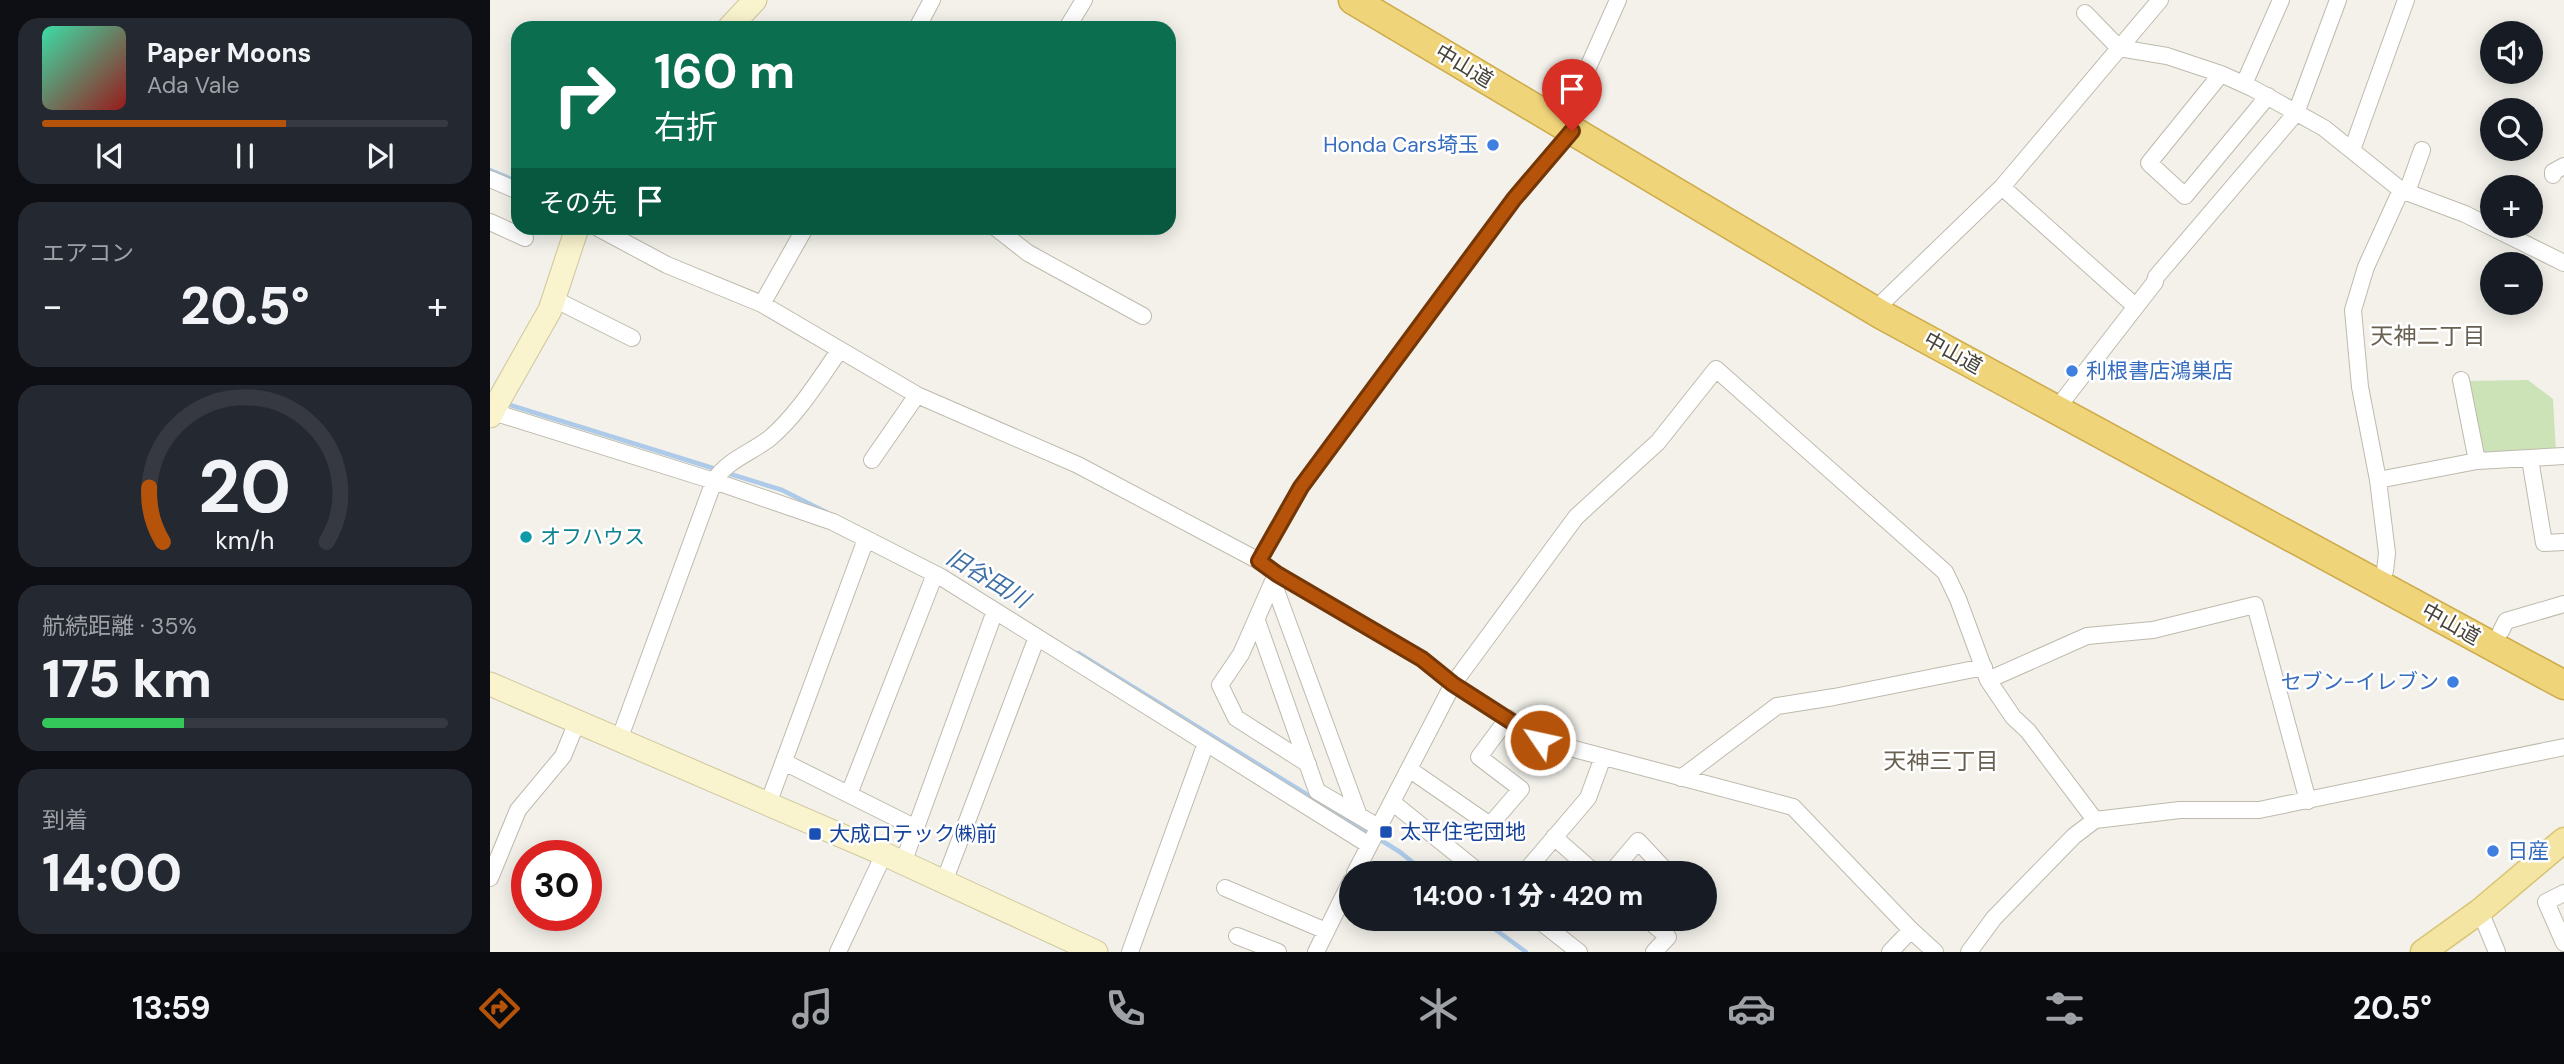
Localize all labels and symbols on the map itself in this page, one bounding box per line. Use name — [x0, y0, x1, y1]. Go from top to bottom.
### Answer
street label: 中山道 — [1430, 38, 1498, 94]
pin — [1542, 59, 1602, 131]
place label: Honda Cars埼玉 — [1323, 131, 1479, 159]
marker: Honda Cars埼玉 — [1485, 137, 1501, 153]
district label: 天神二丁目 — [2371, 321, 2486, 351]
street label: 中山道 — [1919, 325, 1987, 381]
place label: 利根書店鴻巣店 — [2086, 357, 2233, 385]
marker: 利根書店鴻巣店 — [2064, 363, 2080, 379]
place label: オフハウス — [540, 523, 645, 551]
marker: オフハウス — [518, 529, 534, 545]
water label: 旧谷田川 — [941, 541, 1038, 616]
street label: 中山道 — [2417, 596, 2485, 652]
place label: セブン-イレブン — [2281, 668, 2439, 696]
marker: セブン-イレブン — [2445, 674, 2461, 690]
position arrow — [1503, 703, 1577, 777]
district label: 天神三丁目 — [1884, 746, 1999, 776]
place label: 太平住宅団地 — [1400, 818, 1526, 846]
place label: 大成ロテック㈱前 — [829, 820, 997, 848]
marker: 太平住宅団地 — [1378, 824, 1394, 840]
marker: 大成ロテック㈱前 — [807, 826, 823, 842]
place label: 日産 — [2507, 837, 2549, 865]
speed limit sign: 30 — [511, 840, 602, 931]
marker: 日産 — [2485, 843, 2501, 859]

